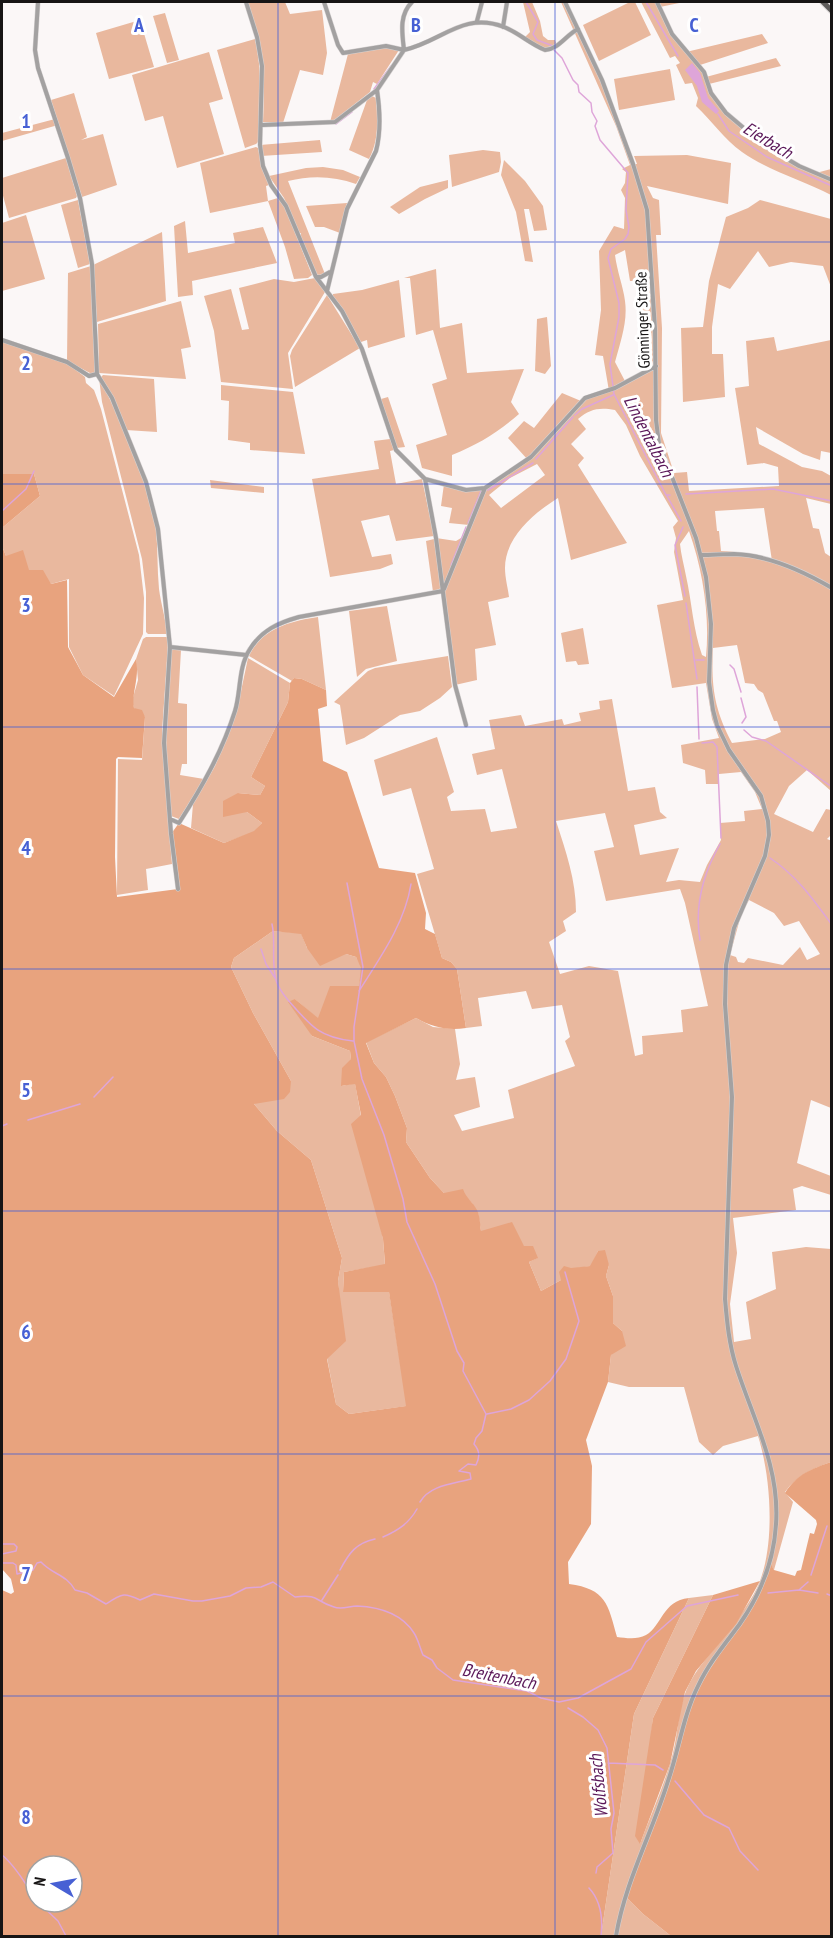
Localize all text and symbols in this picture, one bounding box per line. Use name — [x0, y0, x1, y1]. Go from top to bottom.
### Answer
text: A — [133, 12, 145, 38]
text: B — [411, 12, 421, 38]
text: C — [689, 12, 699, 38]
text: 1 — [21, 108, 31, 134]
water label: Eierbach — [739, 116, 798, 164]
street label: Gönninger Straße — [630, 271, 654, 369]
text: 2 — [21, 350, 31, 376]
water label: Lindentalbach — [619, 392, 680, 481]
text: 3 — [21, 592, 31, 618]
text: 4 — [21, 835, 31, 861]
text: 5 — [21, 1077, 31, 1103]
text: 6 — [21, 1319, 31, 1345]
text: 7 — [21, 1561, 31, 1587]
water label: Breitenbach — [460, 1658, 539, 1695]
water label: Wolfsbach — [583, 1752, 613, 1819]
text: 8 — [21, 1804, 31, 1830]
north arrow — [24, 1854, 84, 1914]
text: N — [29, 1875, 50, 1887]

